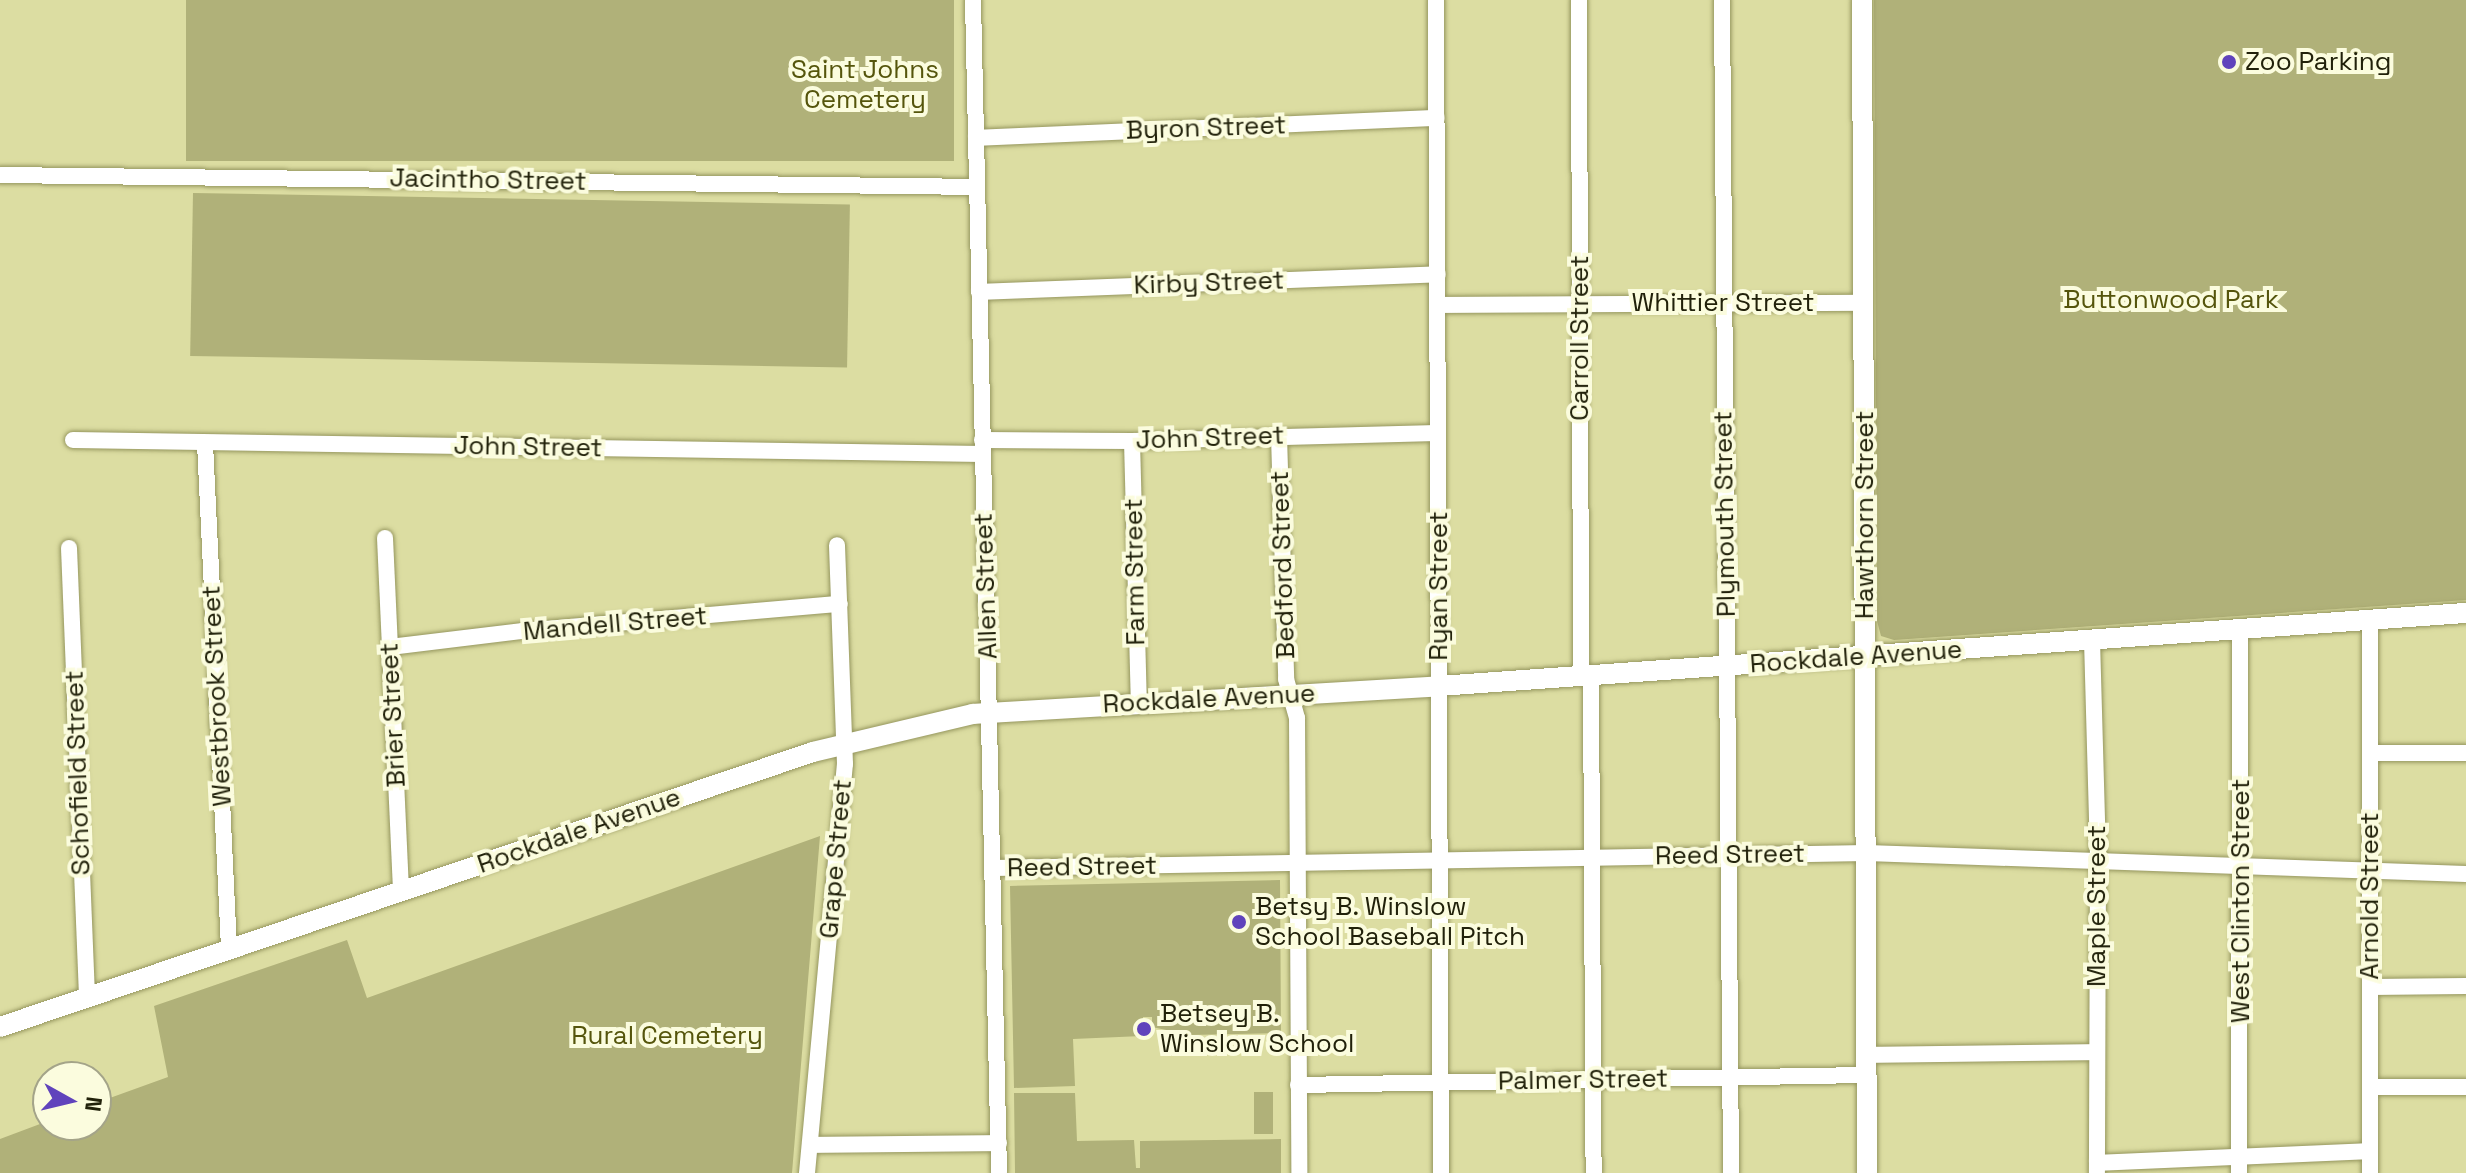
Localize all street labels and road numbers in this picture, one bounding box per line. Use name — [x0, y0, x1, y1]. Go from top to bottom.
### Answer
street label: Byron Street — [1125, 110, 1287, 146]
street label: Jacintho Street — [389, 163, 587, 197]
street label: Carroll Street — [1564, 255, 1596, 421]
street label: Kirby Street — [1133, 265, 1285, 301]
street label: Whittier Street — [1631, 287, 1815, 319]
street label: Plymouth Street — [1708, 411, 1742, 617]
street label: Hawthorn Street — [1849, 411, 1881, 619]
street label: John Street — [1135, 420, 1285, 456]
street label: John Street — [453, 430, 603, 464]
street label: Bedford Street — [1264, 470, 1302, 660]
street label: Farm Street — [1118, 498, 1152, 646]
street label: Ryan Street — [1423, 511, 1455, 661]
street label: Allen Street — [968, 512, 1004, 660]
street label: Westbrook Street — [196, 585, 238, 807]
street label: Mandell Street — [522, 600, 708, 648]
street label: Rockdale Avenue — [1749, 634, 1963, 680]
street label: Brier Street — [374, 642, 412, 788]
street label: Schofield Street — [59, 670, 97, 876]
street label: Rockdale Avenue — [1102, 678, 1316, 720]
street label: Grape Street — [813, 778, 859, 940]
street label: West Clinton Street — [2225, 779, 2257, 1023]
street label: Rockdale Avenue — [473, 782, 685, 880]
street label: Arnold Street — [2354, 812, 2386, 980]
street label: Maple Street — [2081, 825, 2113, 987]
street label: Reed Street — [1655, 838, 1805, 872]
street label: Reed Street — [1007, 850, 1157, 884]
street label: Palmer Street — [1498, 1063, 1668, 1097]

